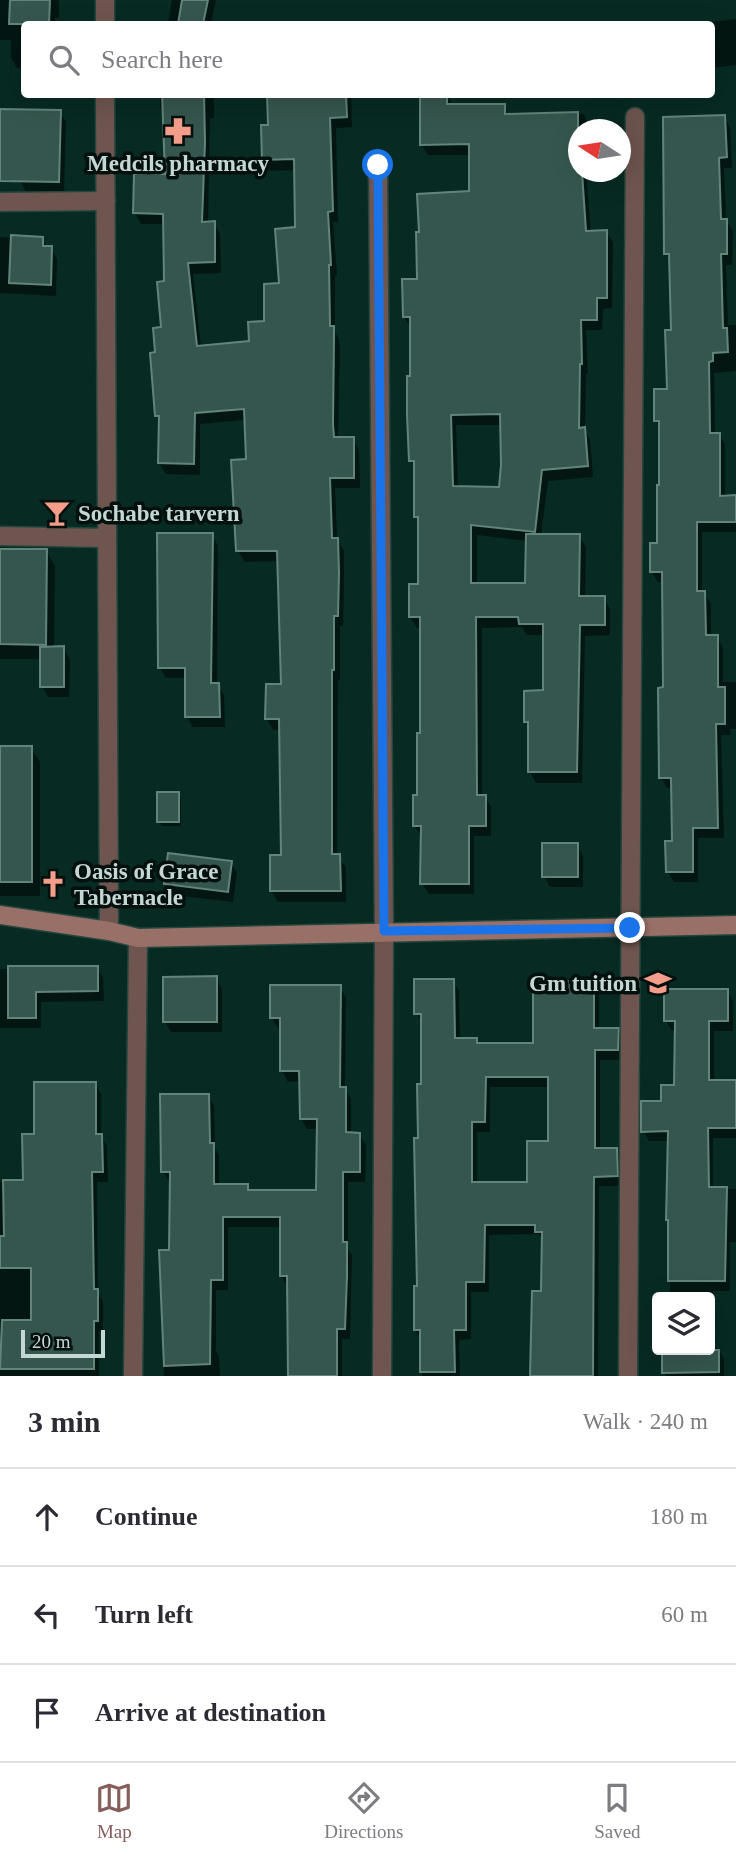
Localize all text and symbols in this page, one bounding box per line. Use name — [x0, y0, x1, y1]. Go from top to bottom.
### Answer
search box — [21, 21, 715, 98]
icon: search — [45, 41, 83, 79]
text: Search here — [101, 45, 223, 74]
pharmacy icon: Medcils pharmacy — [163, 116, 193, 146]
north arrow — [568, 119, 631, 182]
route start — [362, 149, 393, 180]
place label: Medcils pharmacy — [87, 151, 270, 176]
bar icon: Sochabe tarvern — [42, 498, 72, 528]
place label: Sochabe tarvern — [78, 501, 240, 526]
place label: Oasis of Grace Tabernacle — [74, 859, 218, 910]
church icon: Oasis of Grace Tabernacle — [38, 869, 68, 899]
route end — [614, 912, 645, 943]
school or university icon: Gm tuition — [643, 968, 673, 998]
place label: Gm tuition — [529, 971, 637, 996]
map controls — [652, 1292, 715, 1355]
button: layers — [652, 1292, 715, 1355]
scale bar — [21, 1327, 105, 1359]
text: 20 m — [32, 1331, 71, 1352]
text: 3 min — [28, 1405, 101, 1438]
text: Walk · 240 m — [583, 1409, 708, 1434]
icon: ahead — [28, 1498, 66, 1536]
text: Continue — [95, 1502, 198, 1531]
text: 180 m — [650, 1504, 708, 1529]
icon: left — [28, 1596, 66, 1634]
text: Turn left — [95, 1600, 193, 1629]
text: 60 m — [661, 1602, 708, 1627]
icon: arrive — [28, 1694, 66, 1732]
text: Arrive at destination — [95, 1698, 326, 1727]
tab: Map — [95, 1779, 133, 1843]
tab: Directions — [324, 1779, 403, 1843]
tab: Saved — [594, 1779, 641, 1843]

